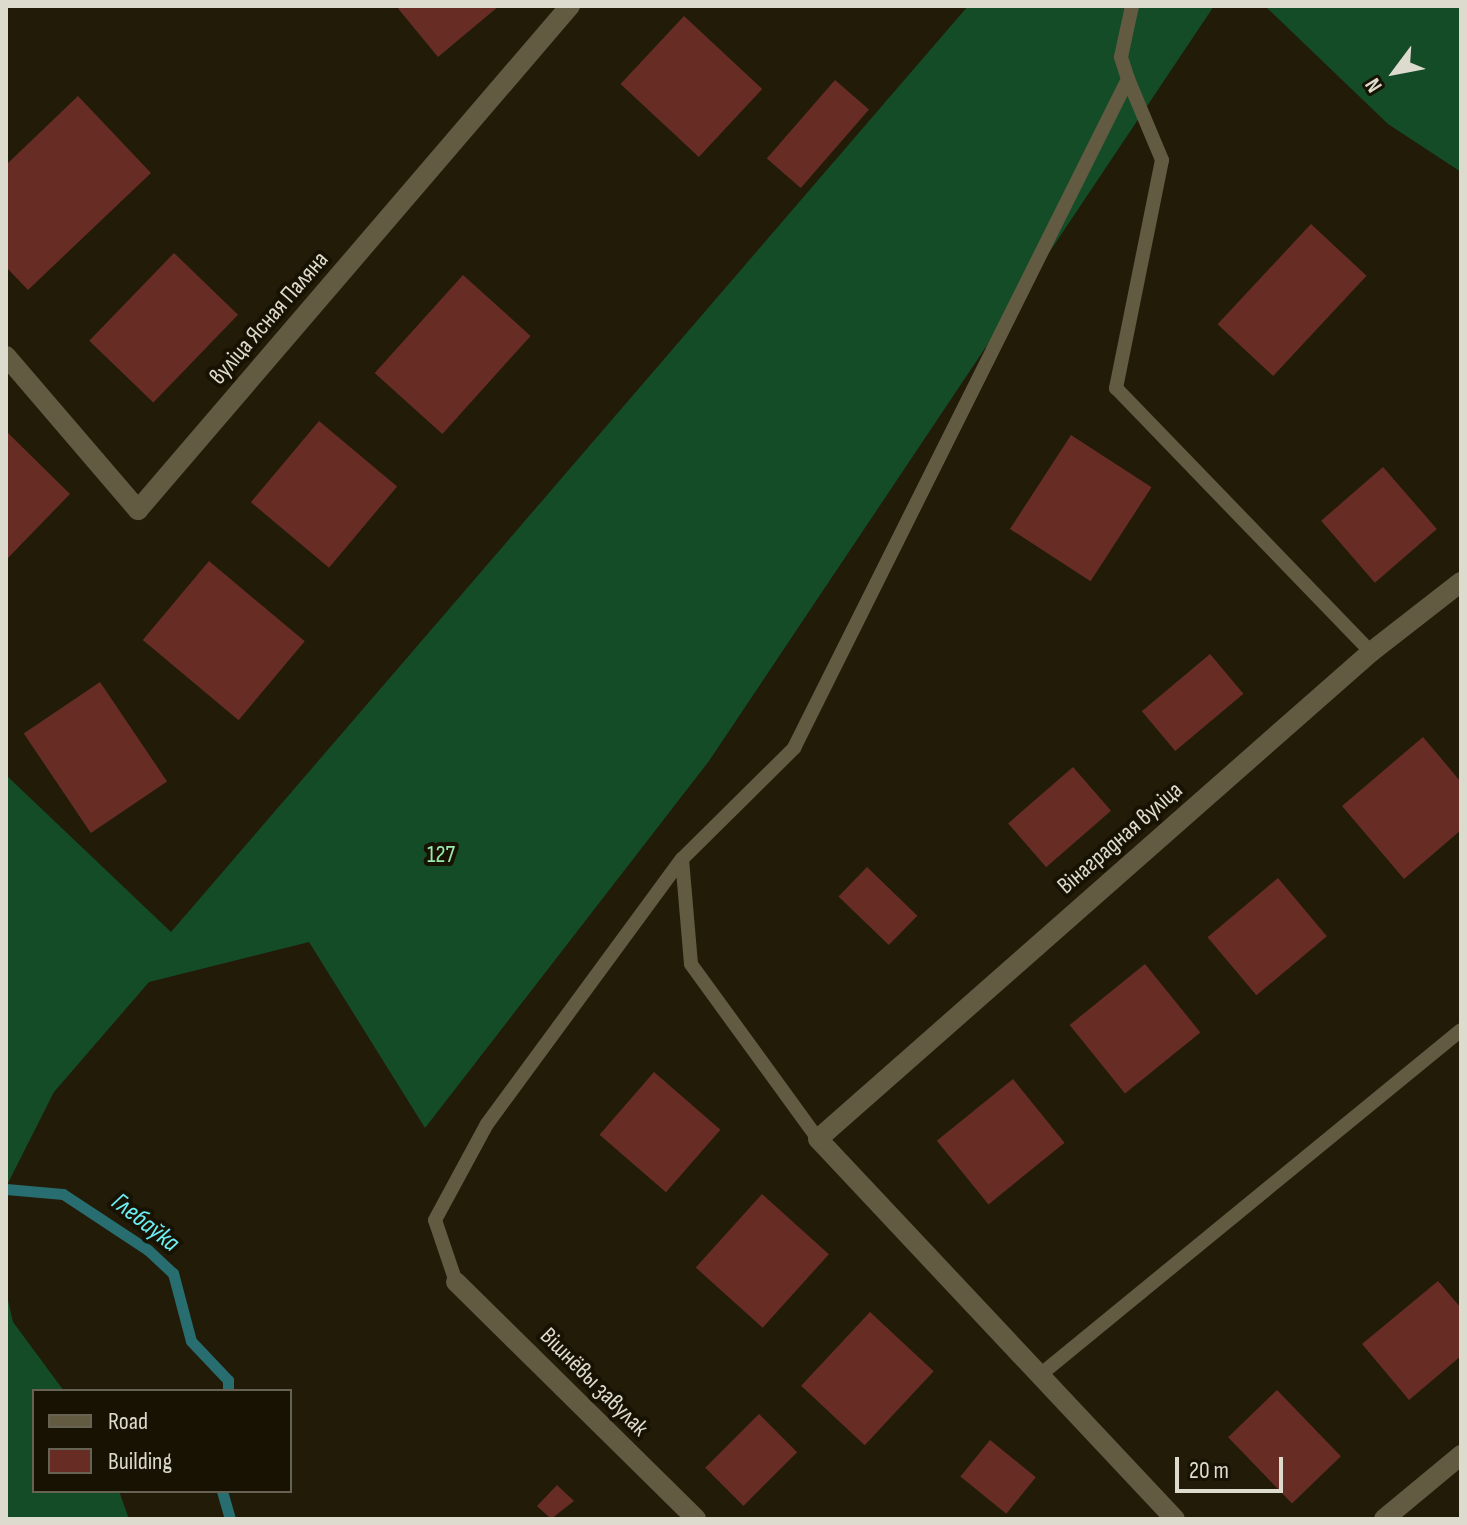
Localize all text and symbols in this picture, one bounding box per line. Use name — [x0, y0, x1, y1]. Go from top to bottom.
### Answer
north arrow — [1355, 32, 1435, 112]
text: N — [1360, 73, 1389, 97]
street label: вуліца Ясная Паляна — [203, 246, 335, 390]
street label: Вінаградная вуліца — [1052, 776, 1188, 900]
park label: 127 — [427, 841, 455, 869]
water label: Глебаўка — [105, 1187, 185, 1259]
street label: Вішнёвы завулак — [534, 1322, 654, 1442]
legend — [32, 1389, 292, 1493]
text: Road — [108, 1407, 148, 1436]
scale bar — [1179, 1441, 1287, 1491]
text: Building — [108, 1447, 172, 1476]
text: 20 m — [1189, 1456, 1229, 1485]

